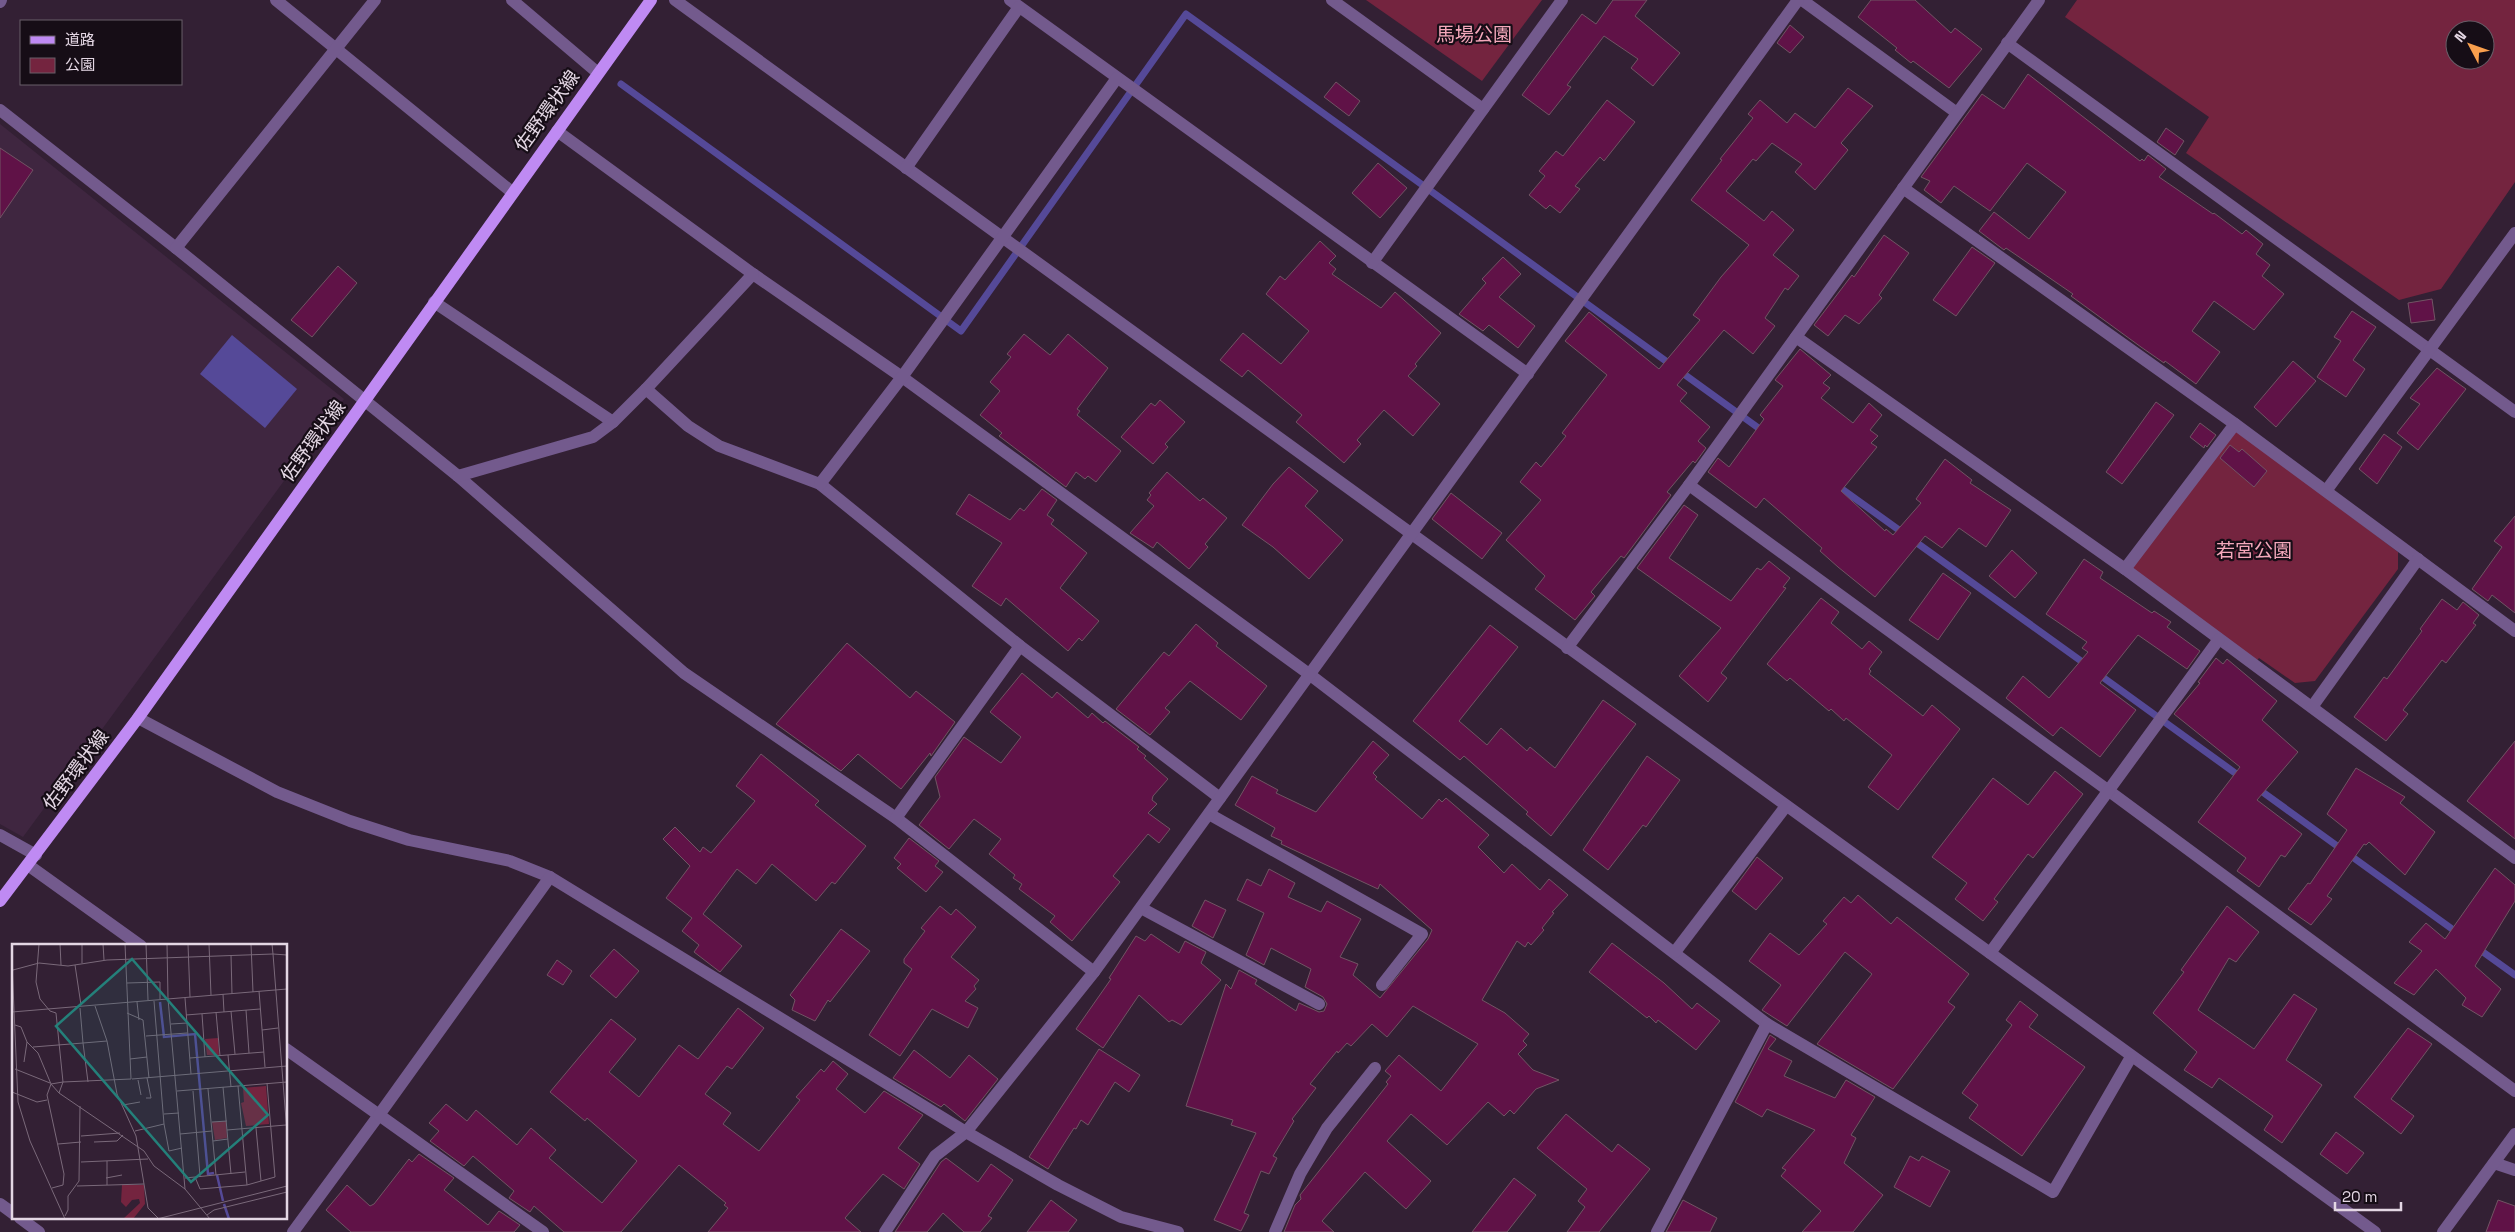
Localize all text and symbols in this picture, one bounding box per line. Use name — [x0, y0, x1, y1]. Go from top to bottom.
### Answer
legend — [20, 20, 182, 85]
north arrow — [2445, 20, 2495, 70]
park label: 馬場公園 — [1436, 22, 1512, 47]
text: N — [2450, 27, 2470, 46]
text: 道路 — [65, 30, 95, 49]
text: 公園 — [65, 55, 95, 74]
street label: 佐野環状線 — [509, 65, 585, 157]
street label: 佐野環状線 — [275, 395, 351, 487]
park label: 若宮公園 — [2216, 538, 2292, 563]
street label: 佐野環状線 — [37, 725, 115, 815]
inset map — [12, 944, 288, 1220]
scale bar — [2335, 1180, 2401, 1212]
text: 20 m — [2342, 1187, 2377, 1206]

